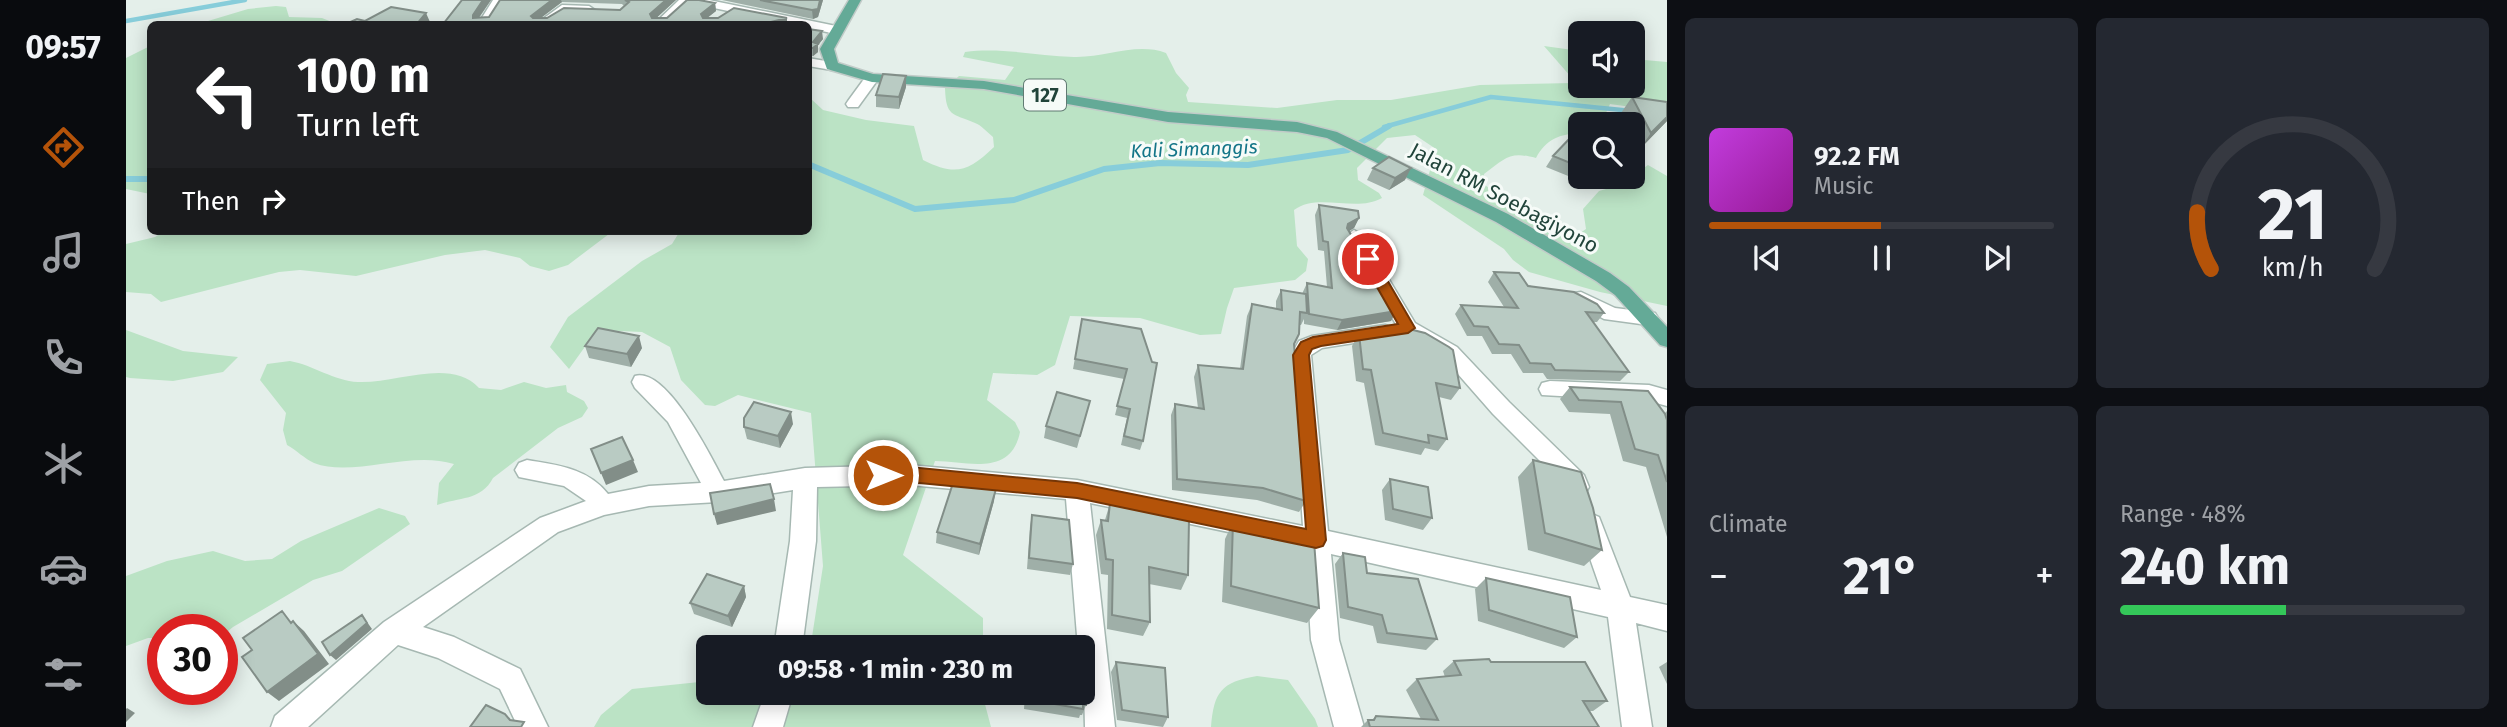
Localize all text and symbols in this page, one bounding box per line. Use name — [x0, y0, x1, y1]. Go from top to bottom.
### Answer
map controls — [1568, 21, 1645, 189]
button: sound — [1568, 21, 1645, 98]
text: 09:57 — [25, 28, 101, 66]
text: 100 m — [297, 46, 430, 105]
icon: left — [182, 49, 273, 140]
road number: 127 — [1024, 80, 1066, 110]
text: Turn left — [297, 106, 419, 144]
button: search — [1568, 112, 1645, 189]
icon: directions — [39, 123, 88, 172]
water label: Kali Simanggis — [1130, 135, 1258, 163]
street label: Jalan RM Soebagiyono — [1405, 137, 1603, 259]
text: 92.2 FM — [1814, 141, 1900, 172]
text: 21 — [2258, 171, 2327, 258]
text: Music — [1814, 172, 1874, 200]
icon: right — [254, 182, 292, 220]
text: Then — [182, 186, 240, 217]
icon: music — [39, 228, 88, 277]
pin — [1338, 229, 1398, 289]
icon: previous — [1748, 239, 1786, 277]
icon: pause — [1863, 239, 1901, 277]
icon: next — [1978, 239, 2016, 277]
icon: arrive — [1349, 240, 1387, 278]
text: km/h — [2262, 253, 2323, 283]
icon: phone — [39, 333, 88, 382]
position arrow — [846, 438, 920, 512]
icon: climate — [39, 439, 88, 488]
text: Range · 48% — [2120, 500, 2245, 528]
text: Climate — [1709, 510, 1788, 538]
text: 240 km — [2120, 535, 2290, 598]
icon: car — [39, 544, 88, 593]
text: 21° — [1843, 545, 1920, 608]
text: − — [1709, 553, 1728, 599]
text: + — [2035, 553, 2054, 599]
speed limit sign: 30 — [147, 614, 238, 705]
icon: filters — [39, 650, 88, 699]
text: 09:58 · 1 min · 230 m — [778, 654, 1013, 685]

